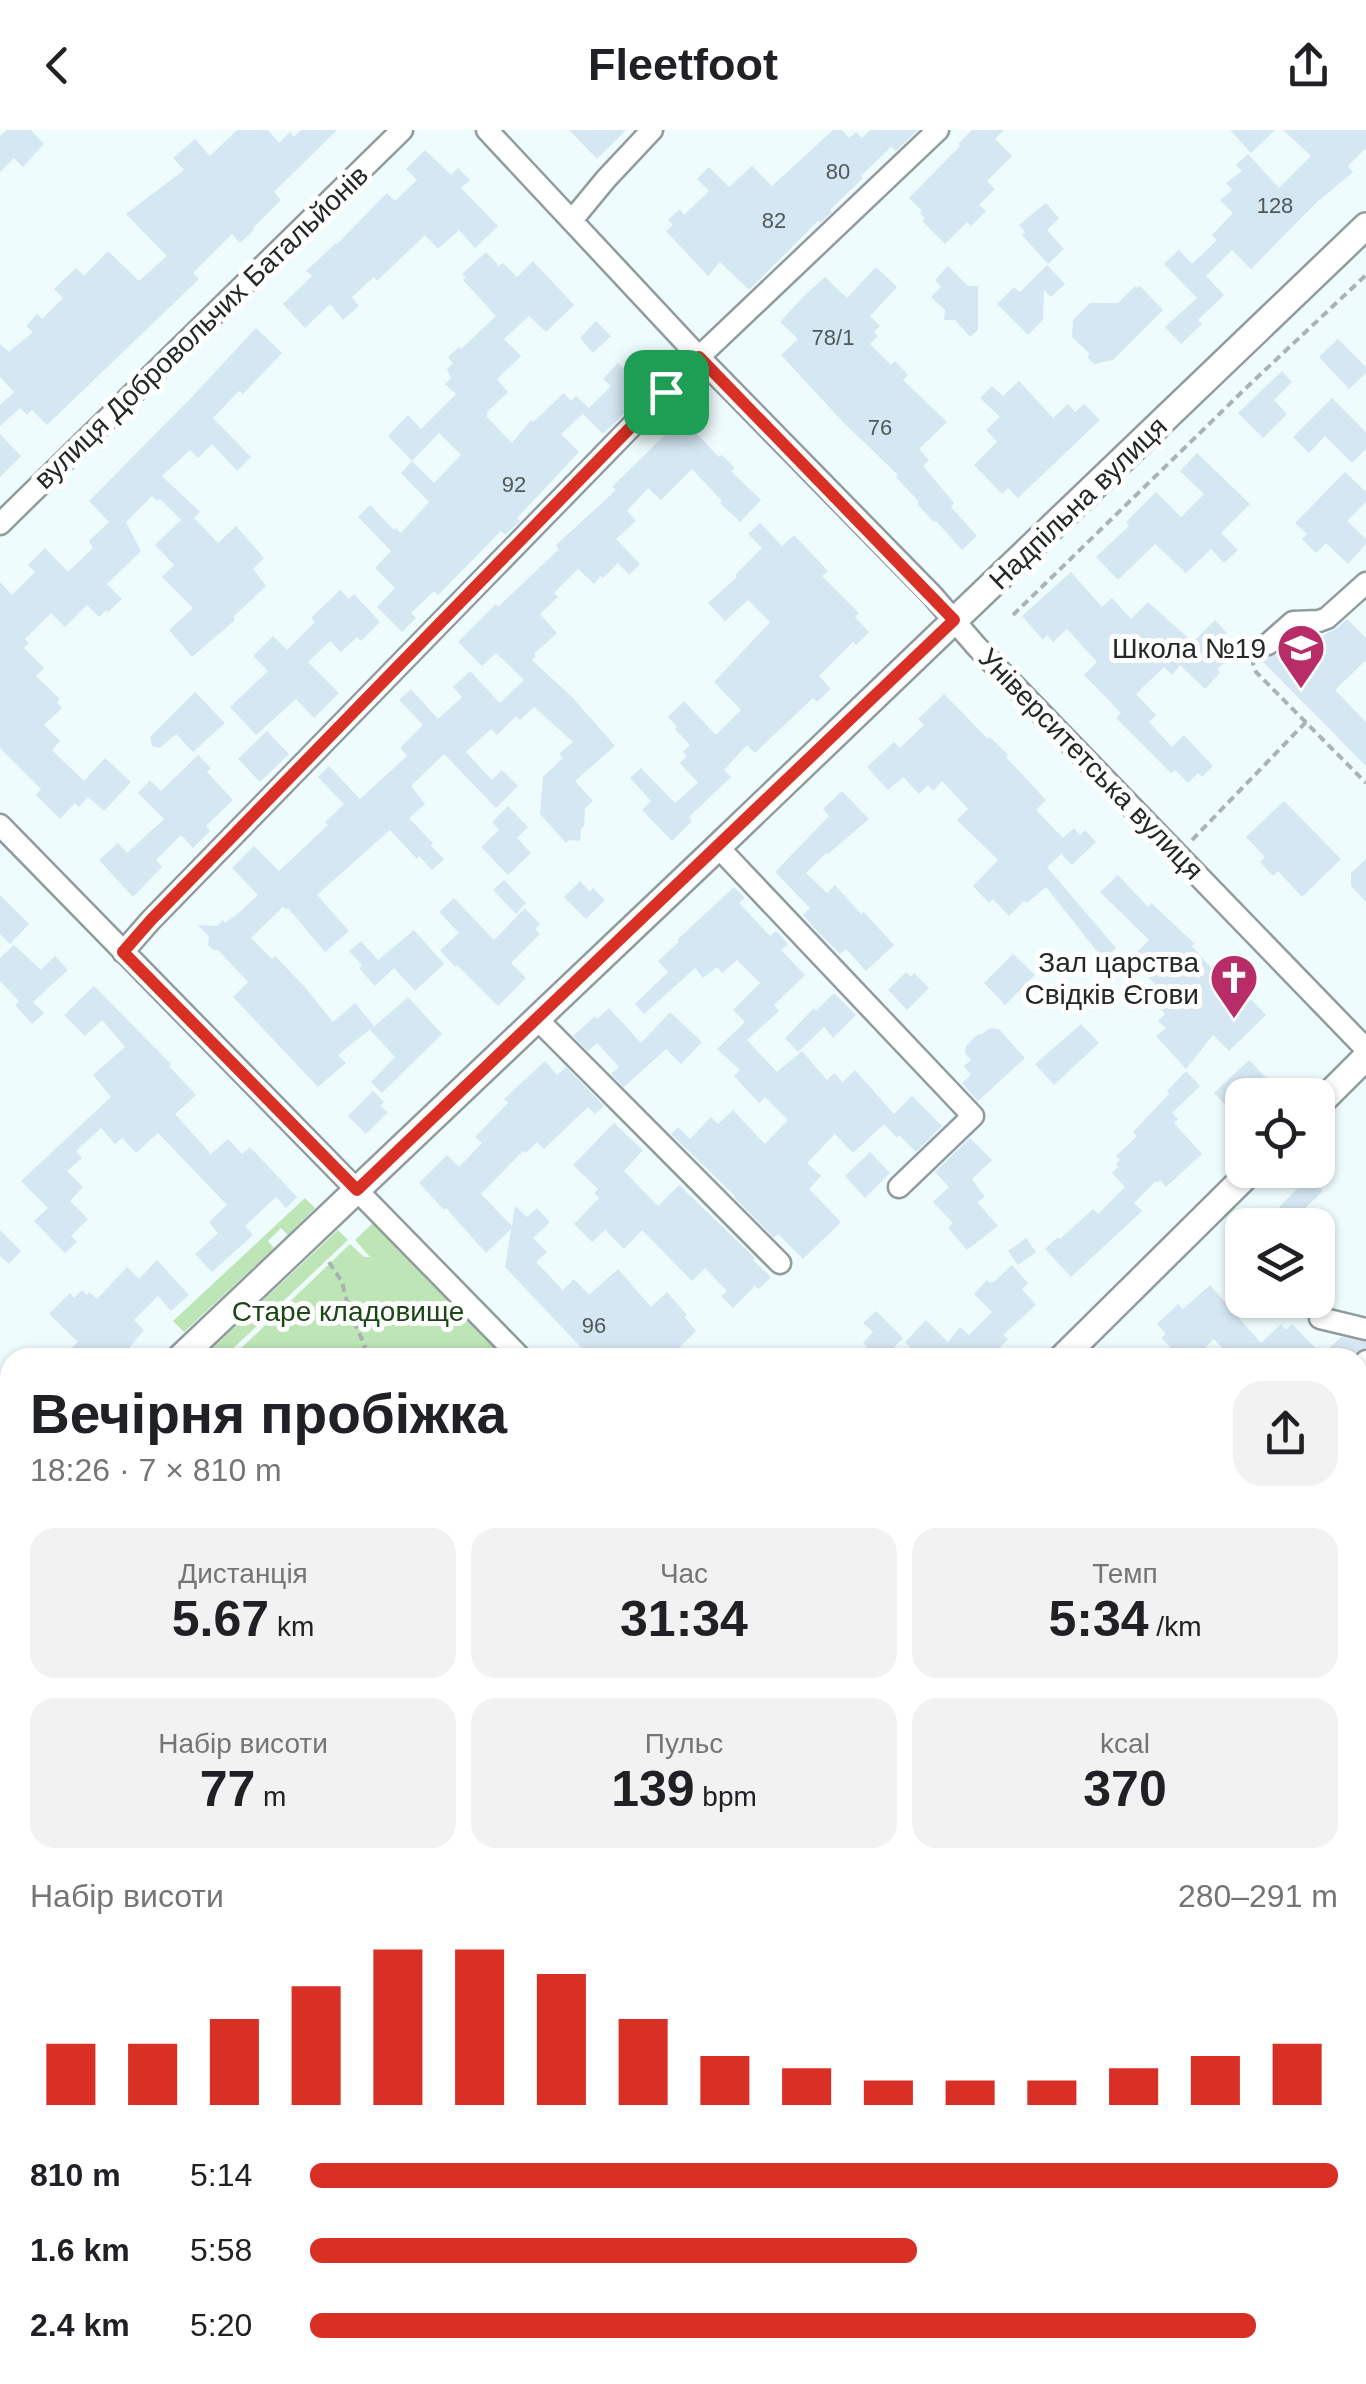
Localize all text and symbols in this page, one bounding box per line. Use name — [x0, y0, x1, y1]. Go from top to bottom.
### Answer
icon: back — [30, 38, 85, 93]
icon: share — [1281, 38, 1336, 93]
text: Fleetfoot — [588, 39, 778, 90]
street label: вулиця Добровольчих Батальйонів — [28, 159, 374, 495]
house number: 80 — [826, 159, 850, 184]
house number: 128 — [1257, 193, 1293, 218]
house number: 82 — [762, 208, 786, 233]
house number: 78/1 — [812, 325, 854, 350]
pin — [624, 350, 709, 435]
icon: arrive — [639, 365, 694, 420]
street label: Надпільна вулиця — [983, 411, 1173, 595]
house number: 76 — [868, 415, 892, 440]
house number: 92 — [502, 472, 526, 497]
school or university icon: Школа №19 — [1275, 622, 1327, 690]
place label: Школа №19 — [1112, 633, 1266, 664]
street label: Університетська вулиця — [973, 642, 1209, 886]
place label: Зал царства Свідків Єгови — [1024, 947, 1199, 1010]
church icon: Зал царства Свідків Єгови — [1208, 952, 1260, 1020]
map controls — [1225, 1078, 1335, 1318]
button: locate — [1225, 1078, 1335, 1188]
button: layers — [1225, 1208, 1335, 1318]
park label: Старе кладовище — [232, 1296, 464, 1327]
house number: 96 — [582, 1313, 606, 1338]
button: share — [1233, 1381, 1338, 1486]
text: Вечірня пробіжка — [30, 1383, 507, 1445]
text: 18:26 · 7 × 810 m — [30, 1452, 282, 1488]
text: Дистанція — [178, 1558, 308, 1589]
text: Час — [660, 1558, 708, 1589]
text: Темп — [1092, 1558, 1158, 1589]
text: 5.67 — [172, 1591, 269, 1647]
text: 31:34 — [620, 1591, 748, 1647]
text: 5:34 — [1049, 1591, 1149, 1647]
text: km — [269, 1611, 314, 1642]
text: /km — [1149, 1611, 1201, 1642]
text: Набір висоти — [158, 1728, 328, 1759]
text: Пульс — [645, 1728, 723, 1759]
text: kcal — [1100, 1728, 1150, 1759]
text: 77 — [200, 1761, 255, 1817]
text: 139 — [611, 1761, 695, 1817]
text: 370 — [1083, 1761, 1167, 1817]
text: m — [255, 1781, 286, 1812]
text: bpm — [695, 1781, 757, 1812]
text: Набір висоти — [30, 1878, 224, 1914]
text: 280–291 m — [1178, 1878, 1338, 1914]
text: 810 m — [30, 2157, 121, 2193]
text: 5:14 — [190, 2157, 252, 2193]
text: 1.6 km — [30, 2232, 130, 2268]
text: 5:58 — [190, 2232, 252, 2268]
text: 2.4 km — [30, 2307, 130, 2343]
text: 5:20 — [190, 2307, 252, 2343]

